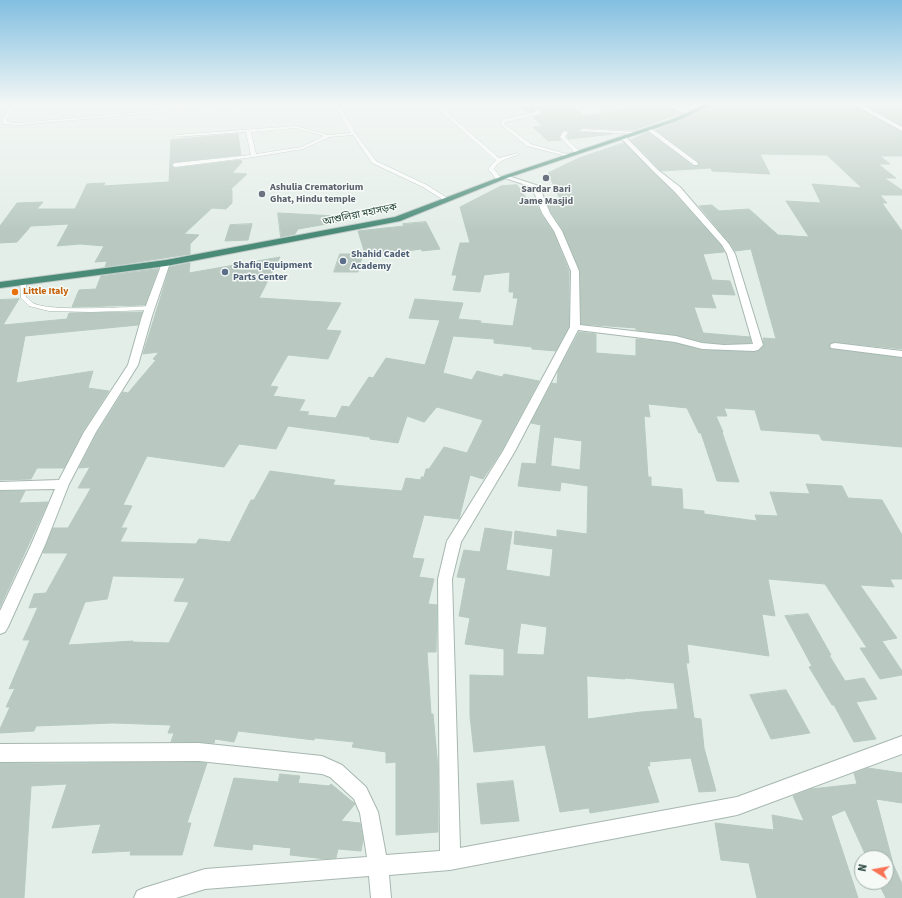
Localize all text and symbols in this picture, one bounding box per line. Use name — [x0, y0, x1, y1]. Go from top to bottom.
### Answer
marker: Sardar Bari Jame Masjid — [541, 173, 551, 183]
place label: Ashulia Crematorium Ghat, Hindu temple — [270, 182, 363, 206]
place label: Sardar Bari Jame Masjid — [519, 184, 573, 208]
marker: Ashulia Crematorium Ghat, Hindu temple — [257, 189, 267, 199]
street label: আশুলিয়া মহাসড়ক — [322, 201, 398, 229]
place label: Shahid Cadet Academy — [351, 249, 409, 272]
marker: Shahid Cadet Academy — [338, 256, 348, 266]
place label: Shafiq Equipment Parts Center — [233, 260, 312, 284]
marker: Shafiq Equipment Parts Center — [220, 267, 230, 277]
place label: Little Italy — [23, 286, 68, 298]
marker: Little Italy — [10, 287, 20, 297]
north arrow — [854, 850, 894, 890]
text: N — [855, 863, 871, 873]

